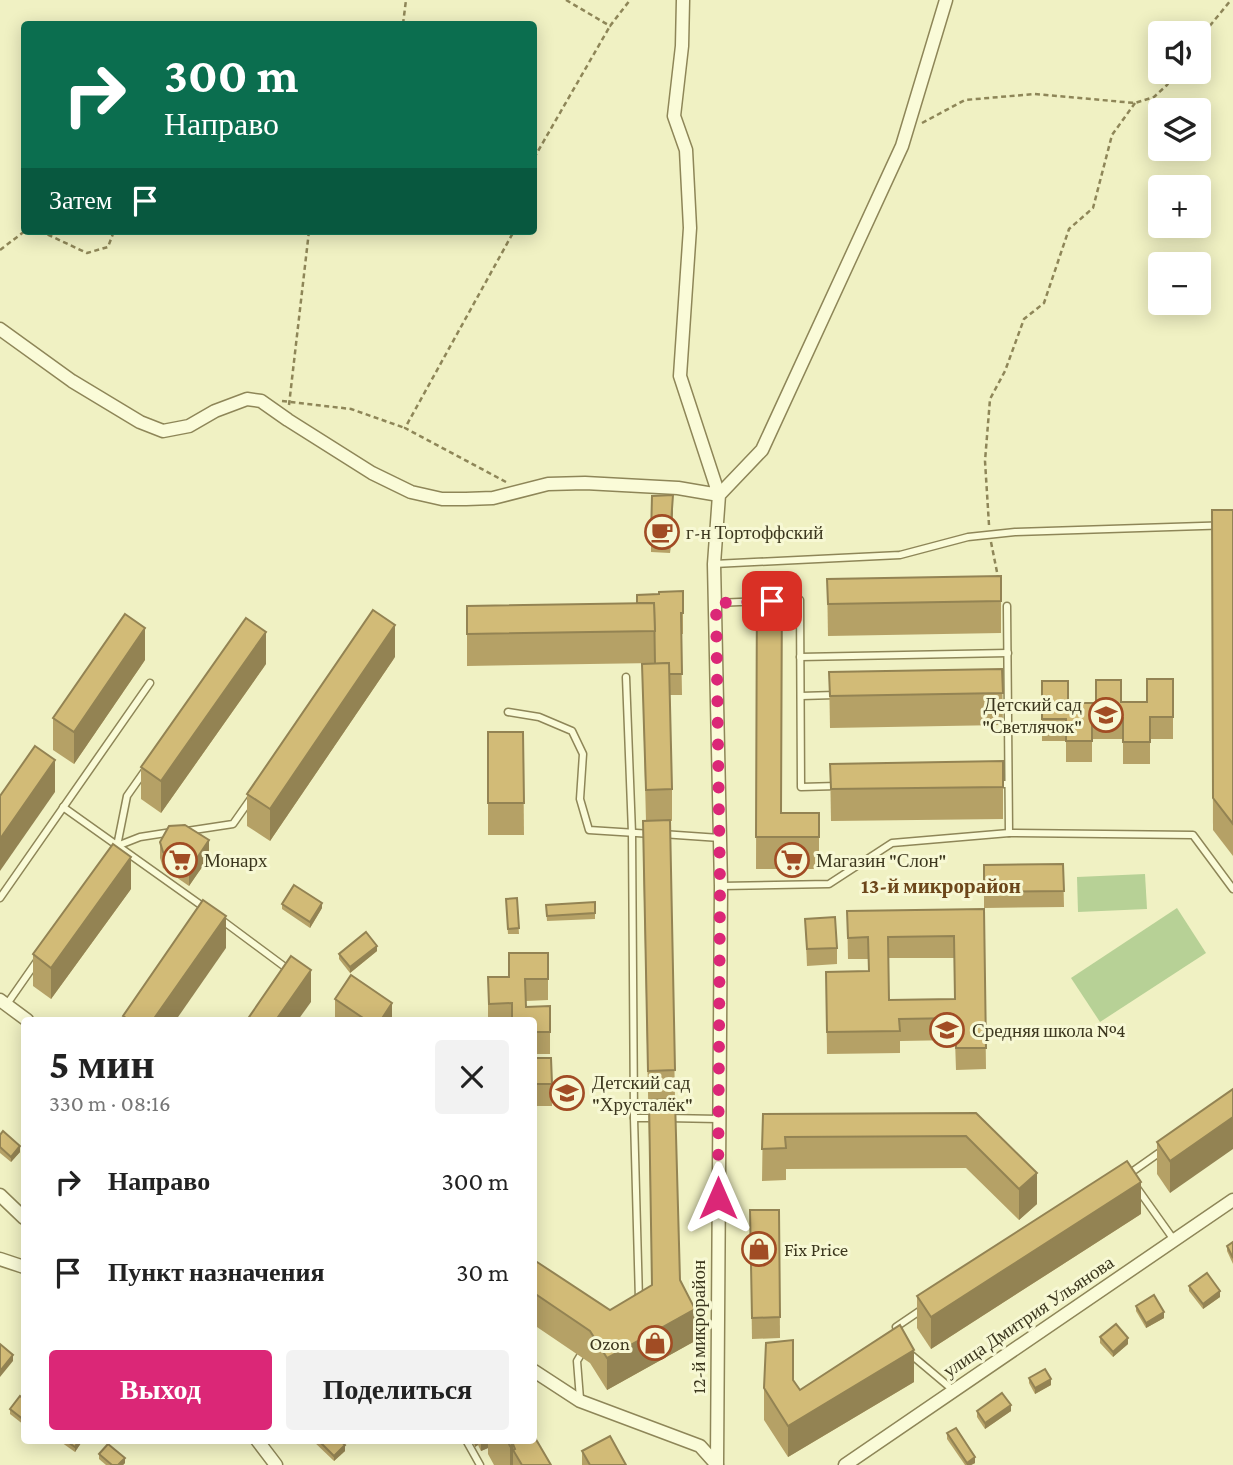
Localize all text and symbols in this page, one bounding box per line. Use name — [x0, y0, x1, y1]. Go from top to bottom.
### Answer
map controls — [1148, 21, 1211, 315]
button: sound — [1148, 21, 1211, 84]
text: 300 m — [164, 48, 298, 103]
icon: right — [49, 49, 140, 140]
button: layers — [1148, 98, 1211, 161]
text: Направо — [164, 106, 279, 142]
button: + — [1148, 175, 1211, 238]
icon: arrive — [126, 182, 164, 220]
text: Затем — [49, 186, 112, 215]
button: − — [1148, 252, 1211, 315]
cafe icon: г-н Тортоффский — [643, 513, 681, 551]
place label: г-н Тортоффский — [686, 522, 823, 543]
pin — [742, 571, 802, 631]
icon: arrive — [753, 582, 791, 620]
place label: Детский сад "Светлячок" — [982, 694, 1082, 737]
school or university icon: Детский сад "Светлячок" — [1087, 696, 1125, 734]
supermarket icon: Монарх — [161, 841, 199, 879]
supermarket icon: Магазин "Слон" — [773, 841, 811, 879]
place label: Монарх — [204, 850, 268, 871]
place label: Магазин "Слон" — [816, 850, 946, 871]
district label: 13-й микрорайон — [861, 874, 1021, 898]
school or university icon: Средняя школа №4 — [928, 1011, 966, 1049]
place label: Средняя школа №4 — [972, 1020, 1126, 1041]
text: 5 мин — [49, 1040, 155, 1087]
button: close — [435, 1040, 509, 1114]
place label: Детский сад "Хрусталёк" — [592, 1072, 693, 1115]
school or university icon: Детский сад "Хрусталёк" — [548, 1074, 586, 1112]
text: 330 m · 08:16 — [49, 1090, 171, 1116]
position arrow — [681, 1161, 755, 1235]
icon: right — [49, 1163, 87, 1201]
text: Направо — [108, 1167, 210, 1196]
text: 300 m — [441, 1167, 509, 1196]
shop icon: Fix Price — [740, 1230, 778, 1268]
place label: Fix Price — [784, 1239, 848, 1260]
street label: улица Дмитрия Ульянова — [939, 1251, 1118, 1381]
icon: arrive — [49, 1254, 87, 1292]
text: Пункт назначения — [108, 1258, 325, 1287]
text: 30 m — [456, 1258, 509, 1287]
street label: 12-й микрорайон — [688, 1260, 709, 1394]
shop icon: Ozon — [636, 1324, 674, 1362]
place label: Ozon — [590, 1333, 630, 1354]
button: Выход — [49, 1350, 272, 1430]
button: Поделиться — [286, 1350, 509, 1430]

